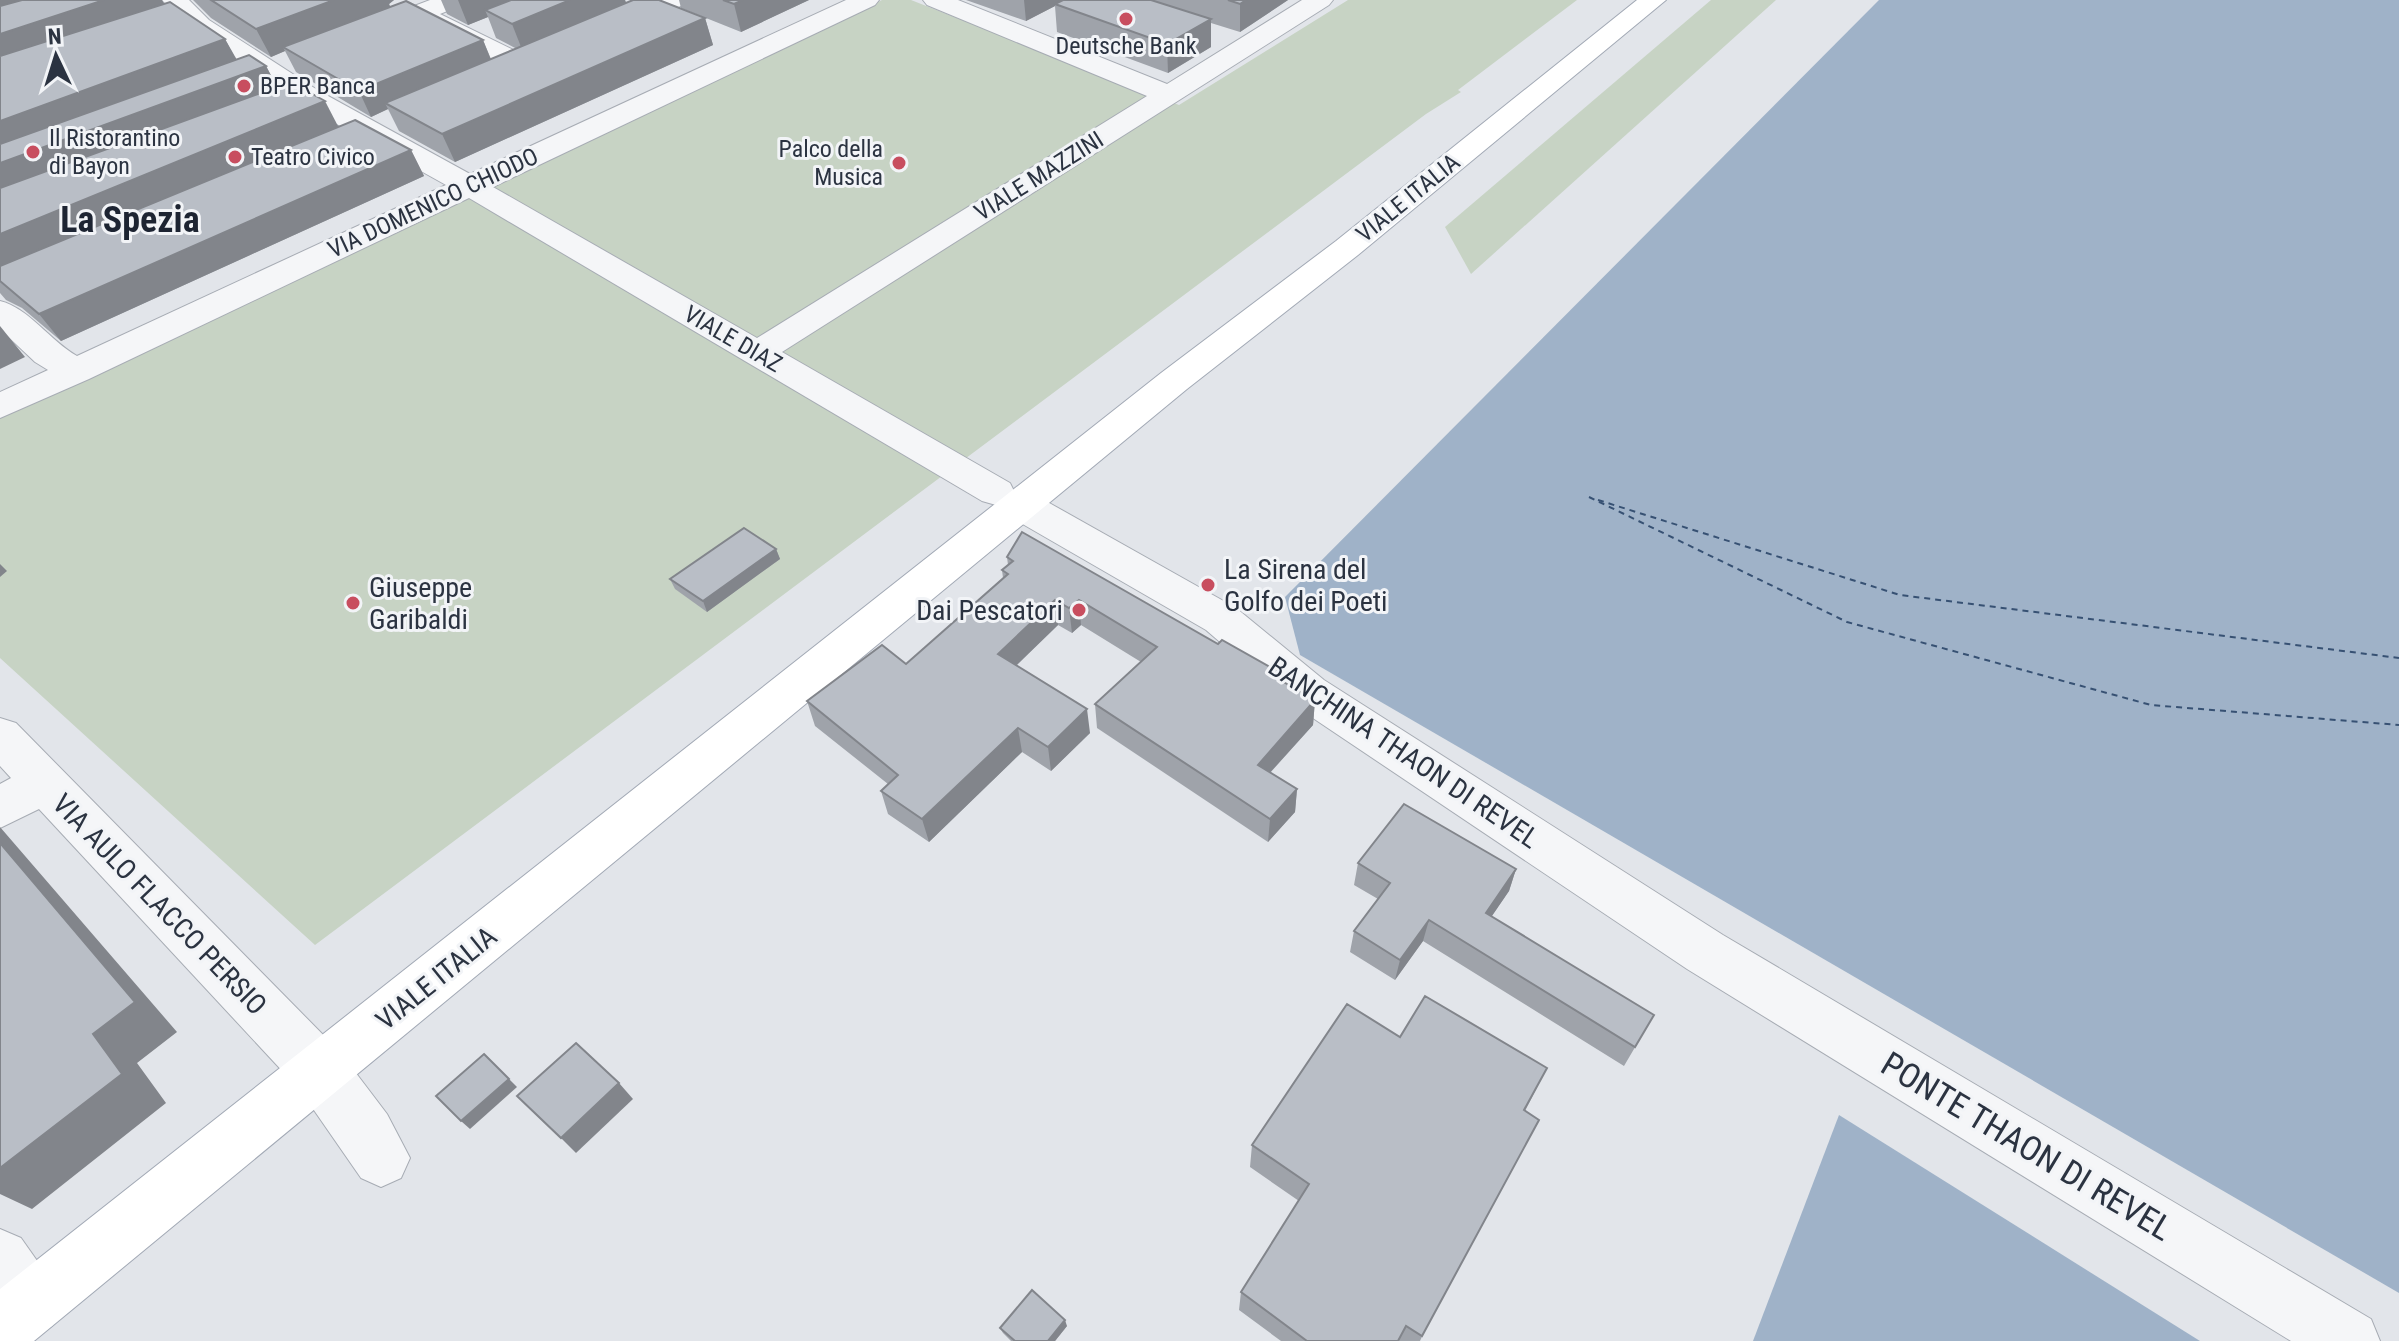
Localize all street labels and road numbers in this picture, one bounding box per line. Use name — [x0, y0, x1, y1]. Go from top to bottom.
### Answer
street label: VIALE MAZZINI — [969, 125, 1109, 227]
street label: VIA DOMENICO CHIODO — [323, 142, 543, 264]
street label: VIALE ITALIA — [1351, 148, 1465, 248]
street label: VIALE DIAZ — [679, 300, 787, 378]
street label: BANCHINA THAON DI REVEL — [1262, 650, 1545, 855]
street label: VIA AULO FLACCO PERSIO — [46, 787, 273, 1021]
street label: VIALE ITALIA — [369, 920, 503, 1037]
street label: PONTE THAON DI REVEL — [1874, 1043, 2180, 1249]

